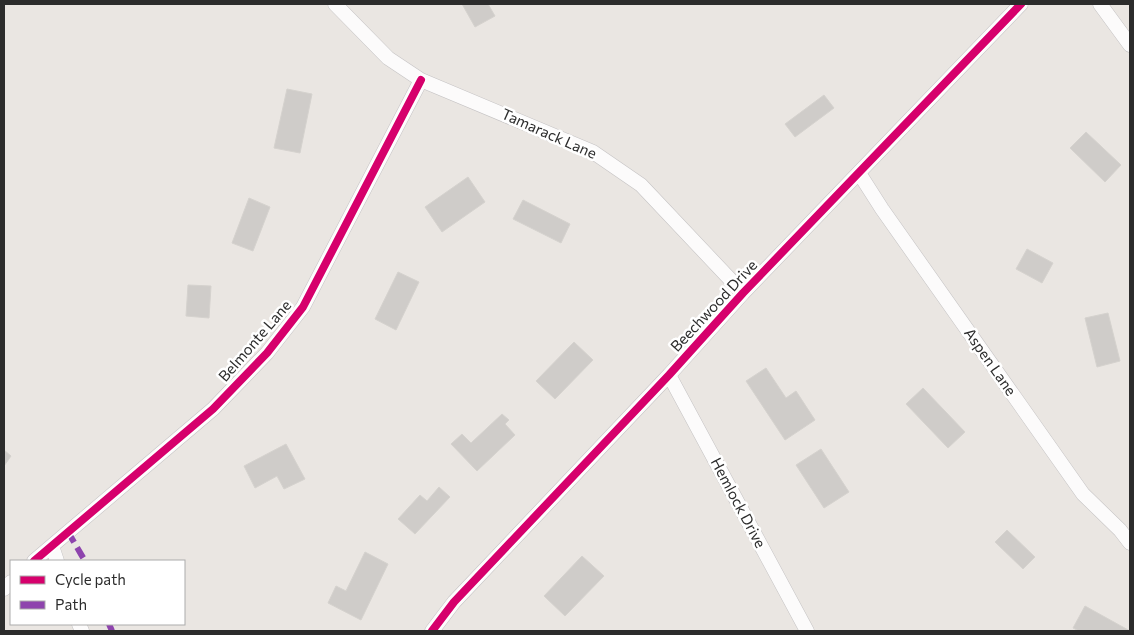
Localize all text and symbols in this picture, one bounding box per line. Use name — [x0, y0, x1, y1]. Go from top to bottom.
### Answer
street label: Tamarack Lane — [499, 104, 600, 162]
street label: Beechwood Drive — [666, 256, 760, 355]
street label: Belmonte Lane — [214, 296, 294, 385]
street label: Aspen Lane — [961, 324, 1021, 399]
street label: Hemlock Drive — [708, 454, 770, 551]
legend — [10, 560, 185, 625]
text: Cycle path — [55, 570, 126, 588]
text: Path — [55, 595, 87, 613]

